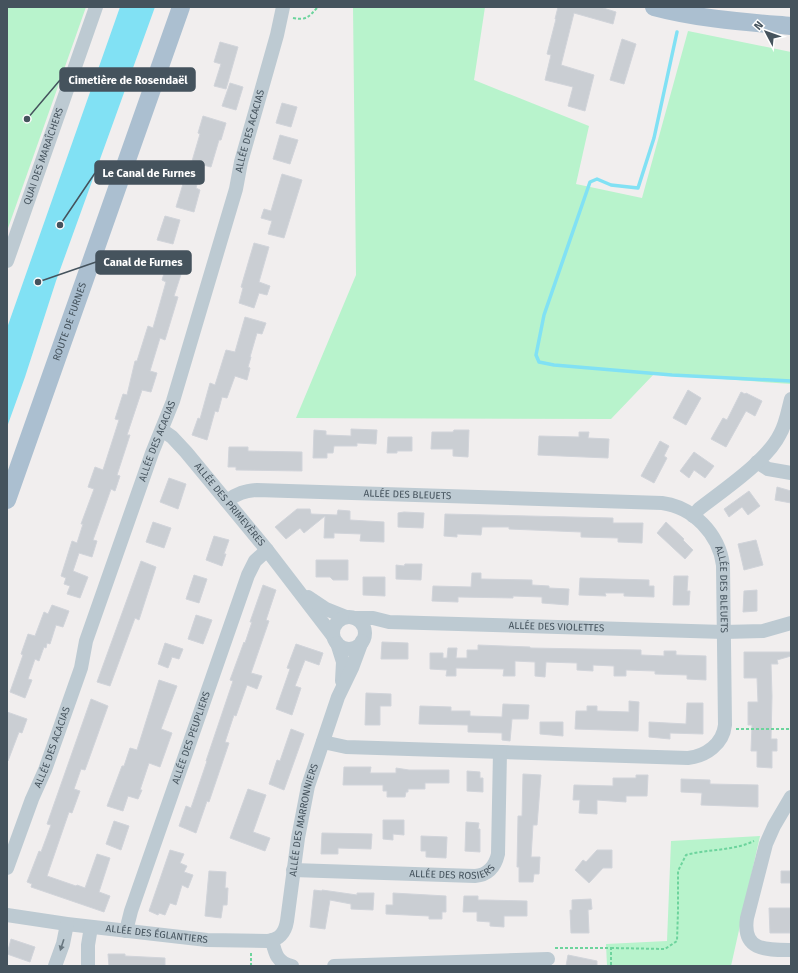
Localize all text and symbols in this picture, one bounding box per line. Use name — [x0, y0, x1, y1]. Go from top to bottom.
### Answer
north arrow — [746, 12, 786, 52]
text: N — [752, 19, 766, 33]
callout: Cimetière de Rosendaël — [60, 68, 195, 91]
text: Cimetière de Rosendaël — [69, 74, 188, 87]
street label: ALLÉE DES ACACIAS — [233, 88, 267, 173]
street label: QUAI DES MARAÎCHERS — [21, 106, 66, 206]
callout: Le Canal de Furnes — [95, 161, 204, 184]
text: Le Canal de Furnes — [102, 167, 196, 180]
callout: Canal de Furnes — [96, 251, 191, 274]
text: Canal de Furnes — [103, 256, 183, 269]
street label: ROUTE DE FURNES — [51, 280, 89, 363]
street label: ALLÉE DES ACACIAS — [136, 399, 179, 483]
street label: ALLÉE DES PRIMEVÈRES — [192, 461, 268, 549]
street label: ALLÉE DES BLEUETS — [363, 486, 452, 502]
street label: ALLÉE DES BLEUETS — [712, 544, 731, 634]
street label: ALLÉE DES VIOLETTES — [508, 618, 605, 634]
street label: ALLÉE DES PEUPLIERS — [170, 689, 213, 786]
street label: ALLÉE DES ACACIAS — [32, 705, 73, 790]
street label: ALLÉE DES MARRONNIERS — [287, 762, 321, 877]
street label: ALLÉE DES ROSIERS — [409, 862, 498, 882]
street label: ALLÉE DES ÉGLANTIERS — [105, 922, 209, 946]
one-way arrow — [59, 940, 65, 952]

